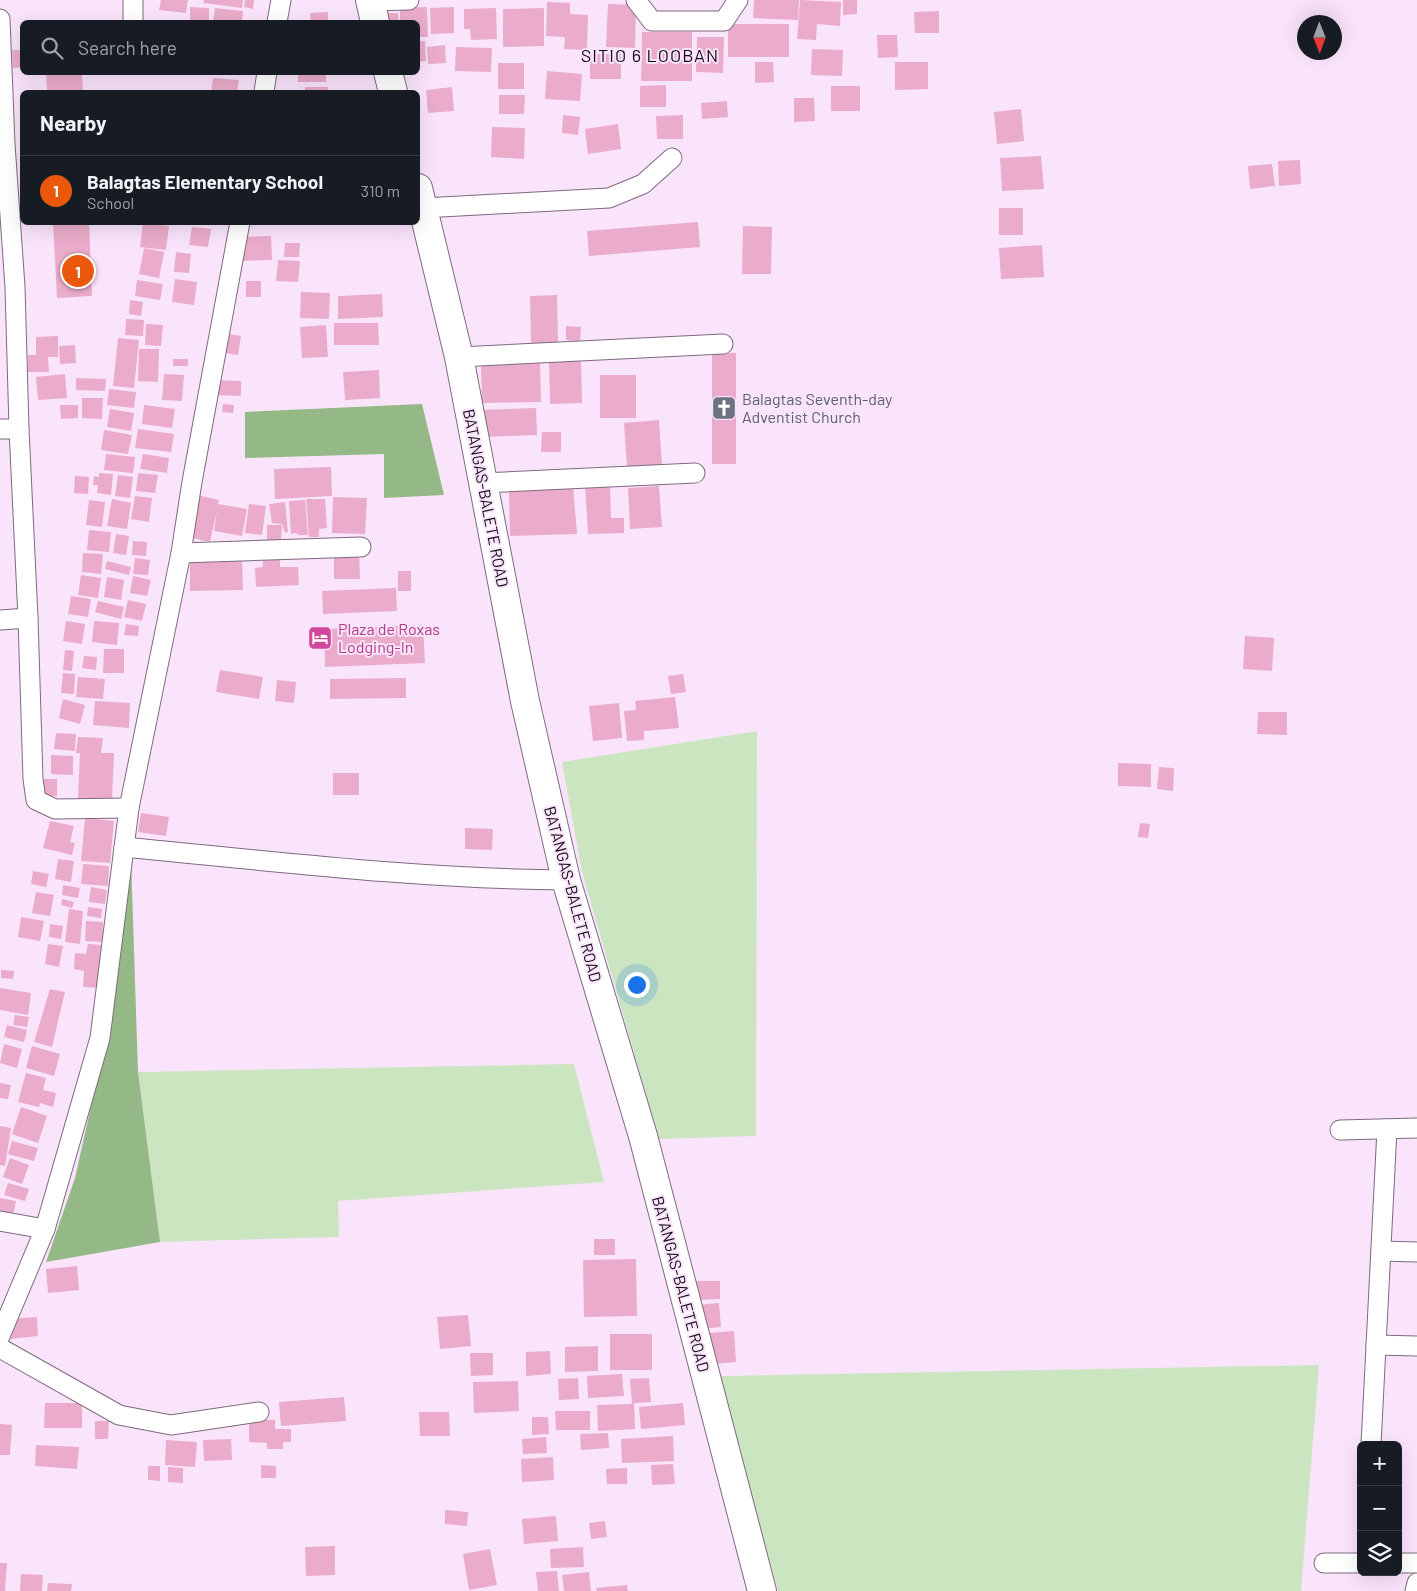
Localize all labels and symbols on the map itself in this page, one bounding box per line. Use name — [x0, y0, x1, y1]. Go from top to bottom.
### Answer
north arrow — [1297, 15, 1342, 60]
district label: SITIO 6 LOOBAN — [581, 44, 719, 66]
pin: 1 — [62, 252, 94, 290]
place label: Balagtas Seventh-day Adventist Church — [742, 389, 893, 426]
church icon: Balagtas Seventh-day Adventist Church — [711, 395, 737, 421]
street label: BATANGAS-BALETE ROAD — [460, 407, 513, 589]
place label: Plaza de Roxas Lodging-In — [338, 619, 440, 656]
hotel icon: Plaza de Roxas Lodging-In — [307, 625, 333, 651]
street label: BATANGAS-BALETE ROAD — [541, 804, 606, 984]
your location — [624, 972, 650, 998]
street label: BATANGAS-BALETE ROAD — [649, 1194, 714, 1374]

